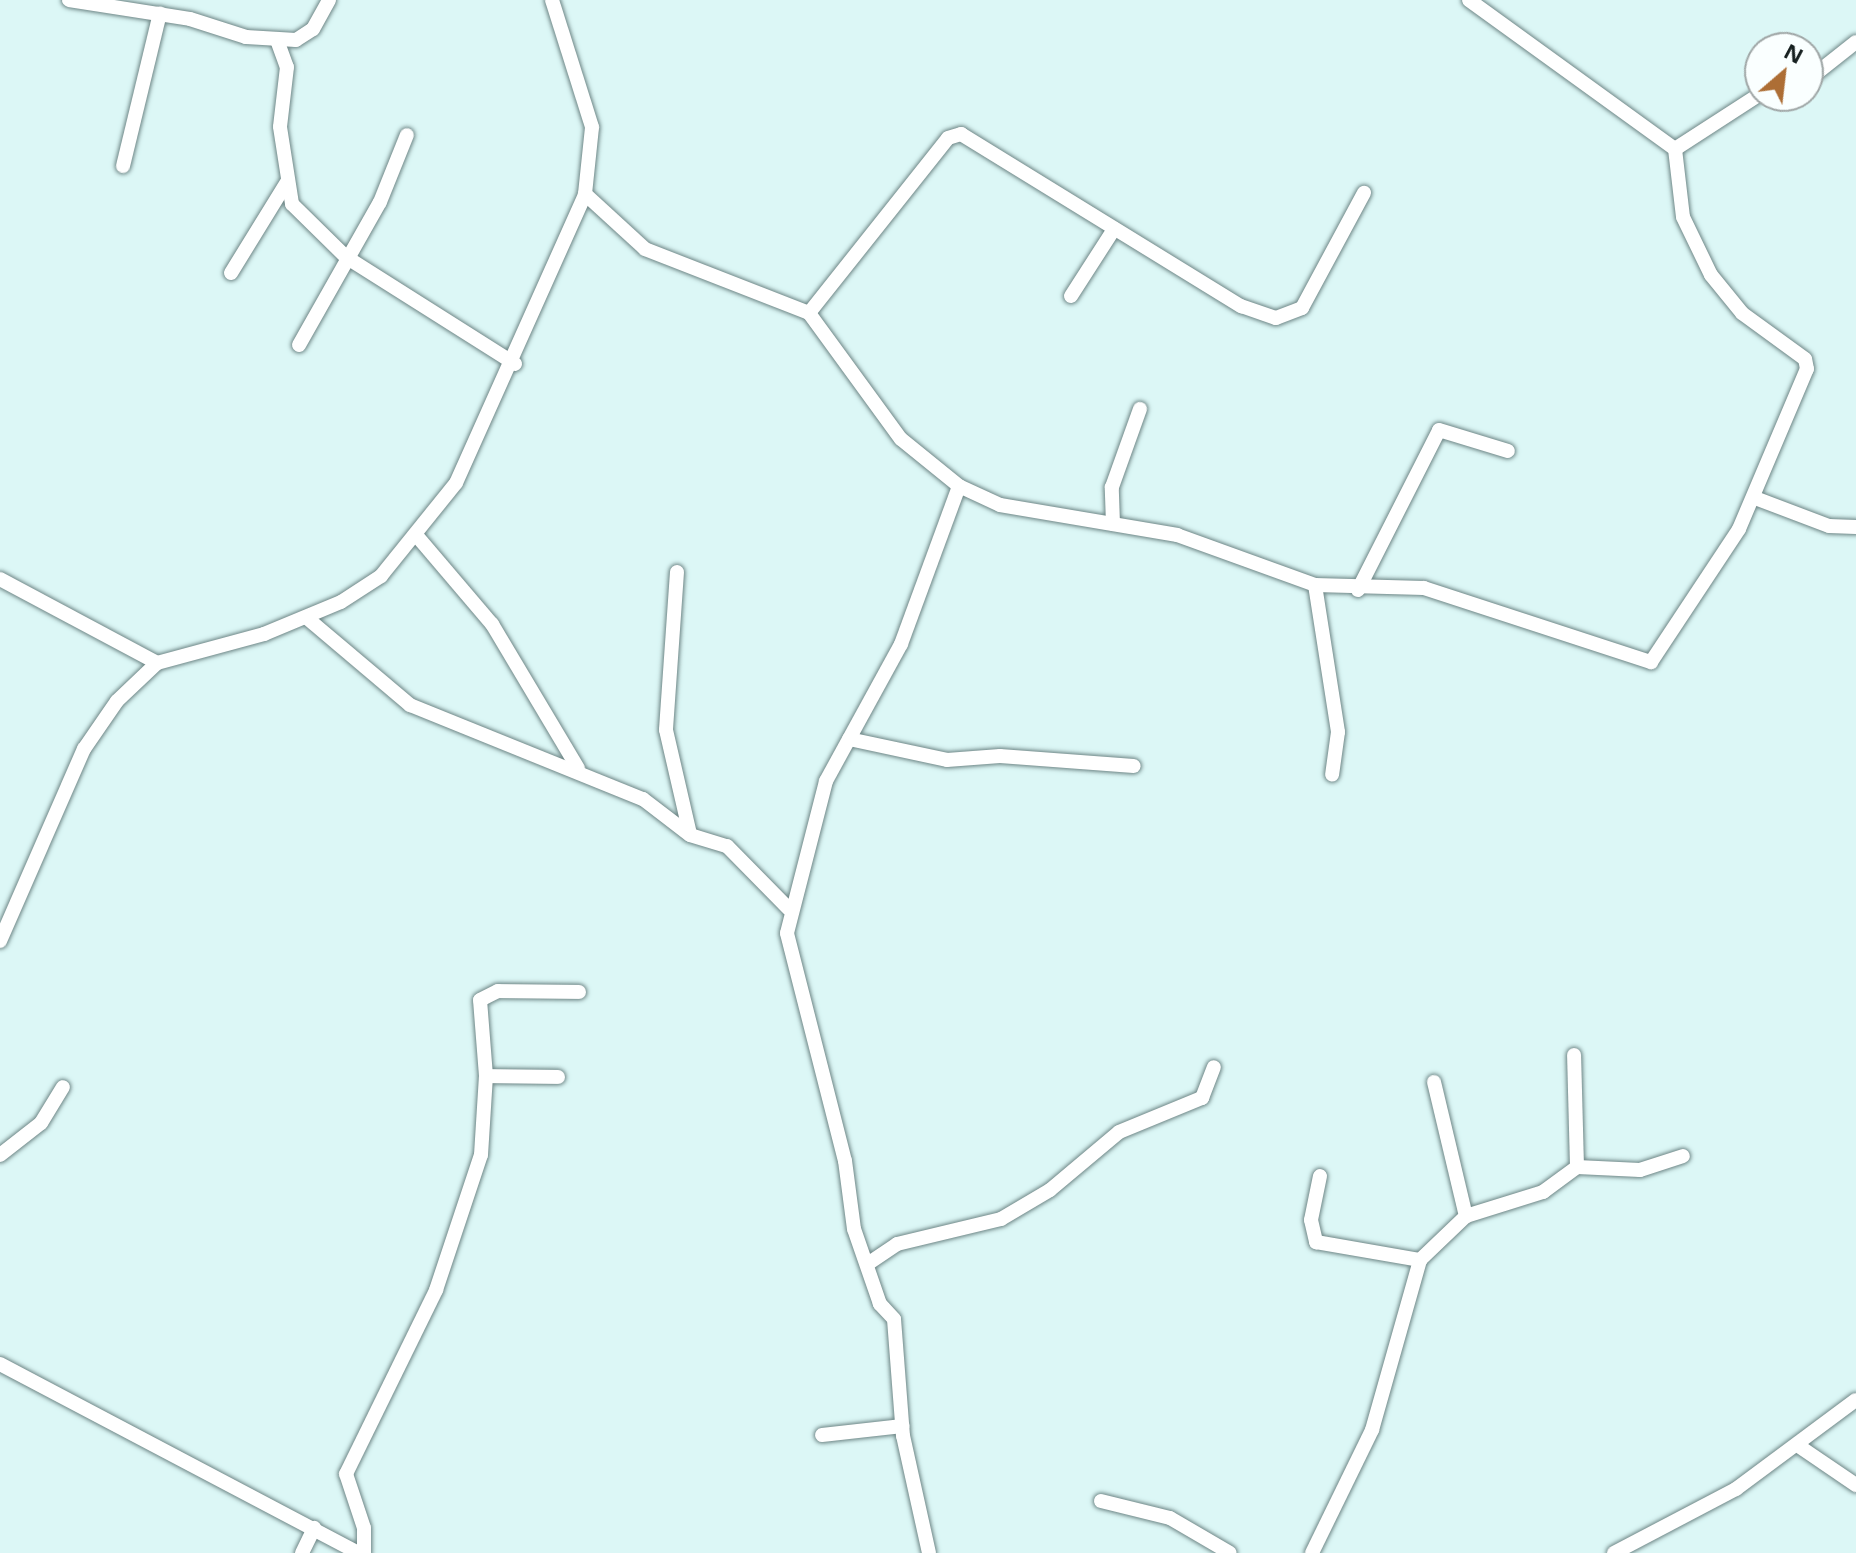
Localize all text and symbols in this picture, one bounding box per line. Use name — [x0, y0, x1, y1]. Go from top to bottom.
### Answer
north arrow — [1744, 32, 1824, 112]
text: N — [1779, 35, 1809, 70]

